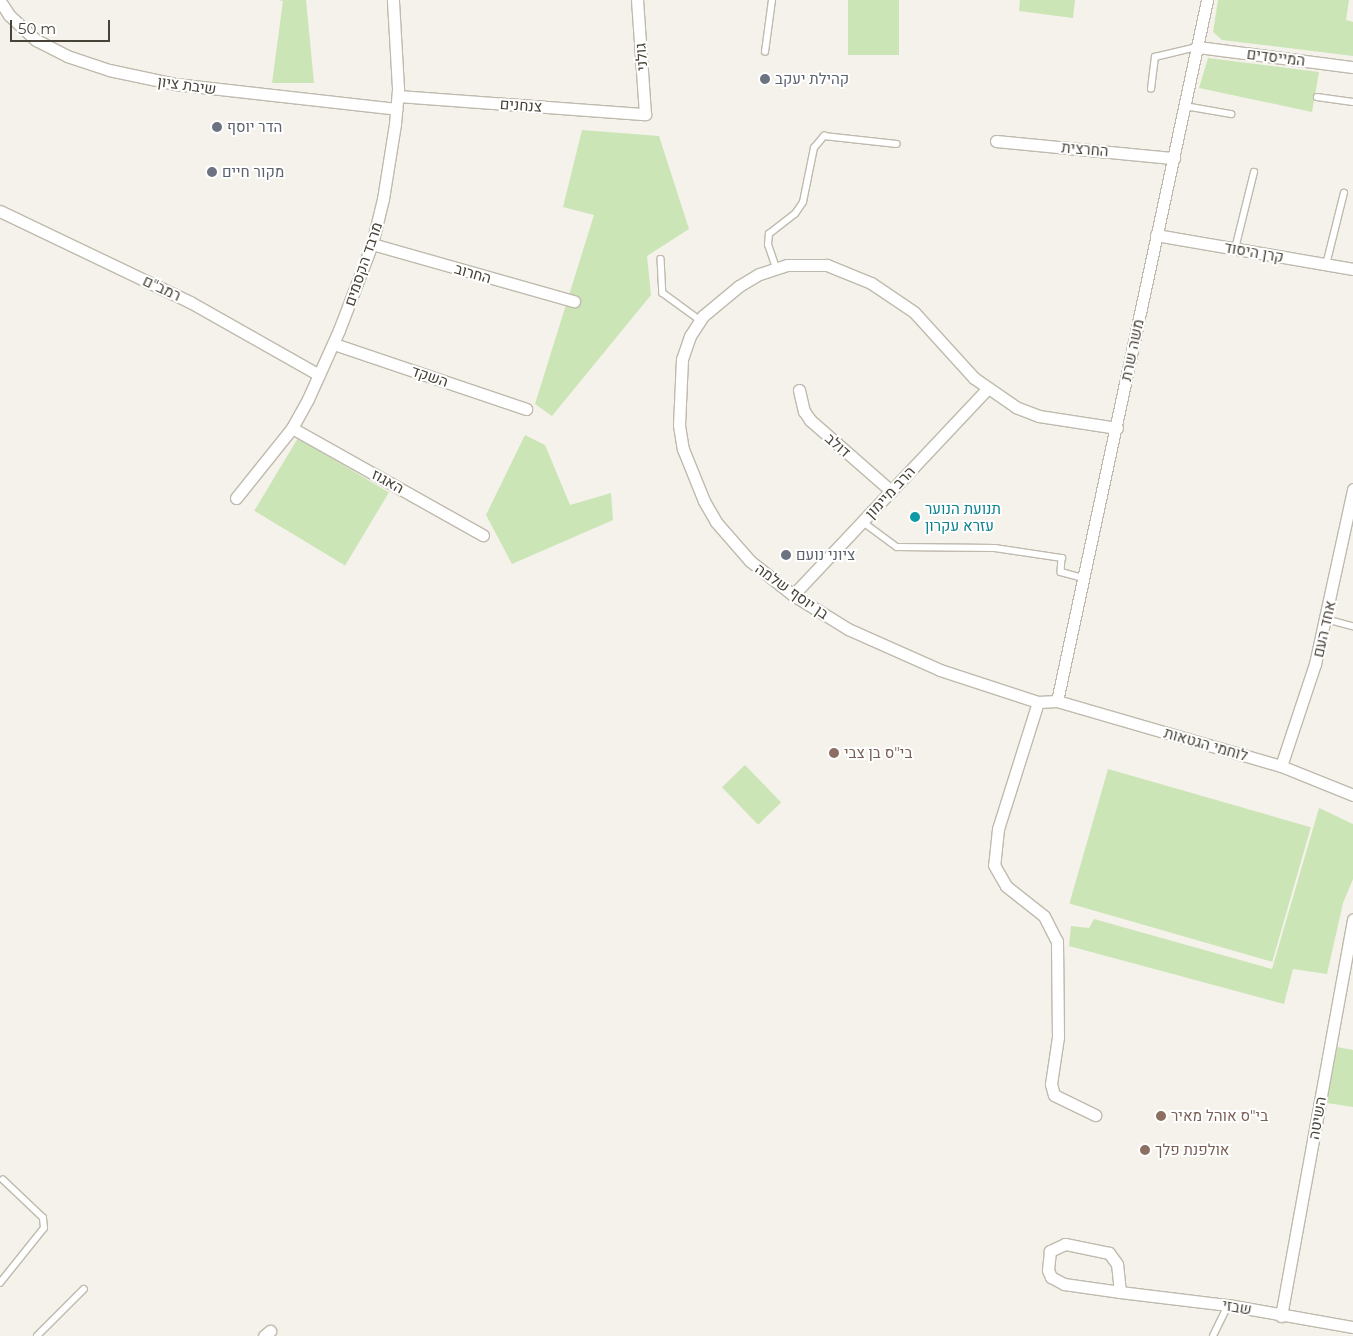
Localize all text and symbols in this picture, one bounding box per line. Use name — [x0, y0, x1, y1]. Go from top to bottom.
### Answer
scale bar — [12, 10, 112, 42]
text: 50 m — [18, 19, 56, 38]
street label: גולני — [631, 42, 651, 72]
street label: המייסדים — [1246, 44, 1306, 70]
place label: קהילת יעקב — [775, 70, 849, 88]
street label: שיבת ציון — [156, 72, 218, 98]
marker: קהילת יעקב — [759, 73, 771, 85]
street label: צנחנים — [499, 95, 543, 115]
place label: הדר יוסף — [227, 118, 282, 136]
marker: הדר יוסף — [211, 121, 223, 133]
street label: החרצית — [1061, 138, 1109, 160]
place label: מקור חיים — [222, 163, 284, 181]
marker: מקור חיים — [206, 166, 218, 178]
street label: מרבד הקסמים — [340, 220, 386, 308]
street label: קרן היסוד — [1223, 238, 1285, 266]
street label: החרוב — [452, 259, 494, 287]
street label: רמב"ם — [140, 271, 184, 305]
street label: משה שרת — [1117, 317, 1147, 383]
street label: השקד — [409, 361, 451, 391]
street label: דולב — [822, 429, 854, 461]
street label: הרב מיימון — [861, 462, 919, 522]
street label: האגוז — [369, 465, 407, 497]
place label: תנועת הנוער עזרא עקרון — [925, 499, 1001, 534]
marker: תנועת הנוער עזרא עקרון — [909, 511, 921, 523]
place label: ציוני נועם — [796, 546, 855, 564]
marker: ציוני נועם — [780, 549, 792, 561]
street label: בן יוסף שלמה — [752, 559, 832, 623]
street label: אחד העם — [1309, 599, 1339, 659]
street label: לוחמי הגטאות — [1162, 723, 1250, 765]
place label: בי"ס בן צבי — [844, 744, 912, 762]
marker: בי"ס בן צבי — [828, 747, 840, 759]
street label: השיטה — [1304, 1095, 1330, 1141]
place label: בי"ס אוהל מאיר — [1171, 1107, 1268, 1125]
marker: בי"ס אוהל מאיר — [1155, 1110, 1167, 1122]
place label: אולפנת פלך — [1155, 1141, 1229, 1159]
marker: אולפנת פלך — [1139, 1144, 1151, 1156]
street label: שבזי — [1221, 1296, 1253, 1318]

